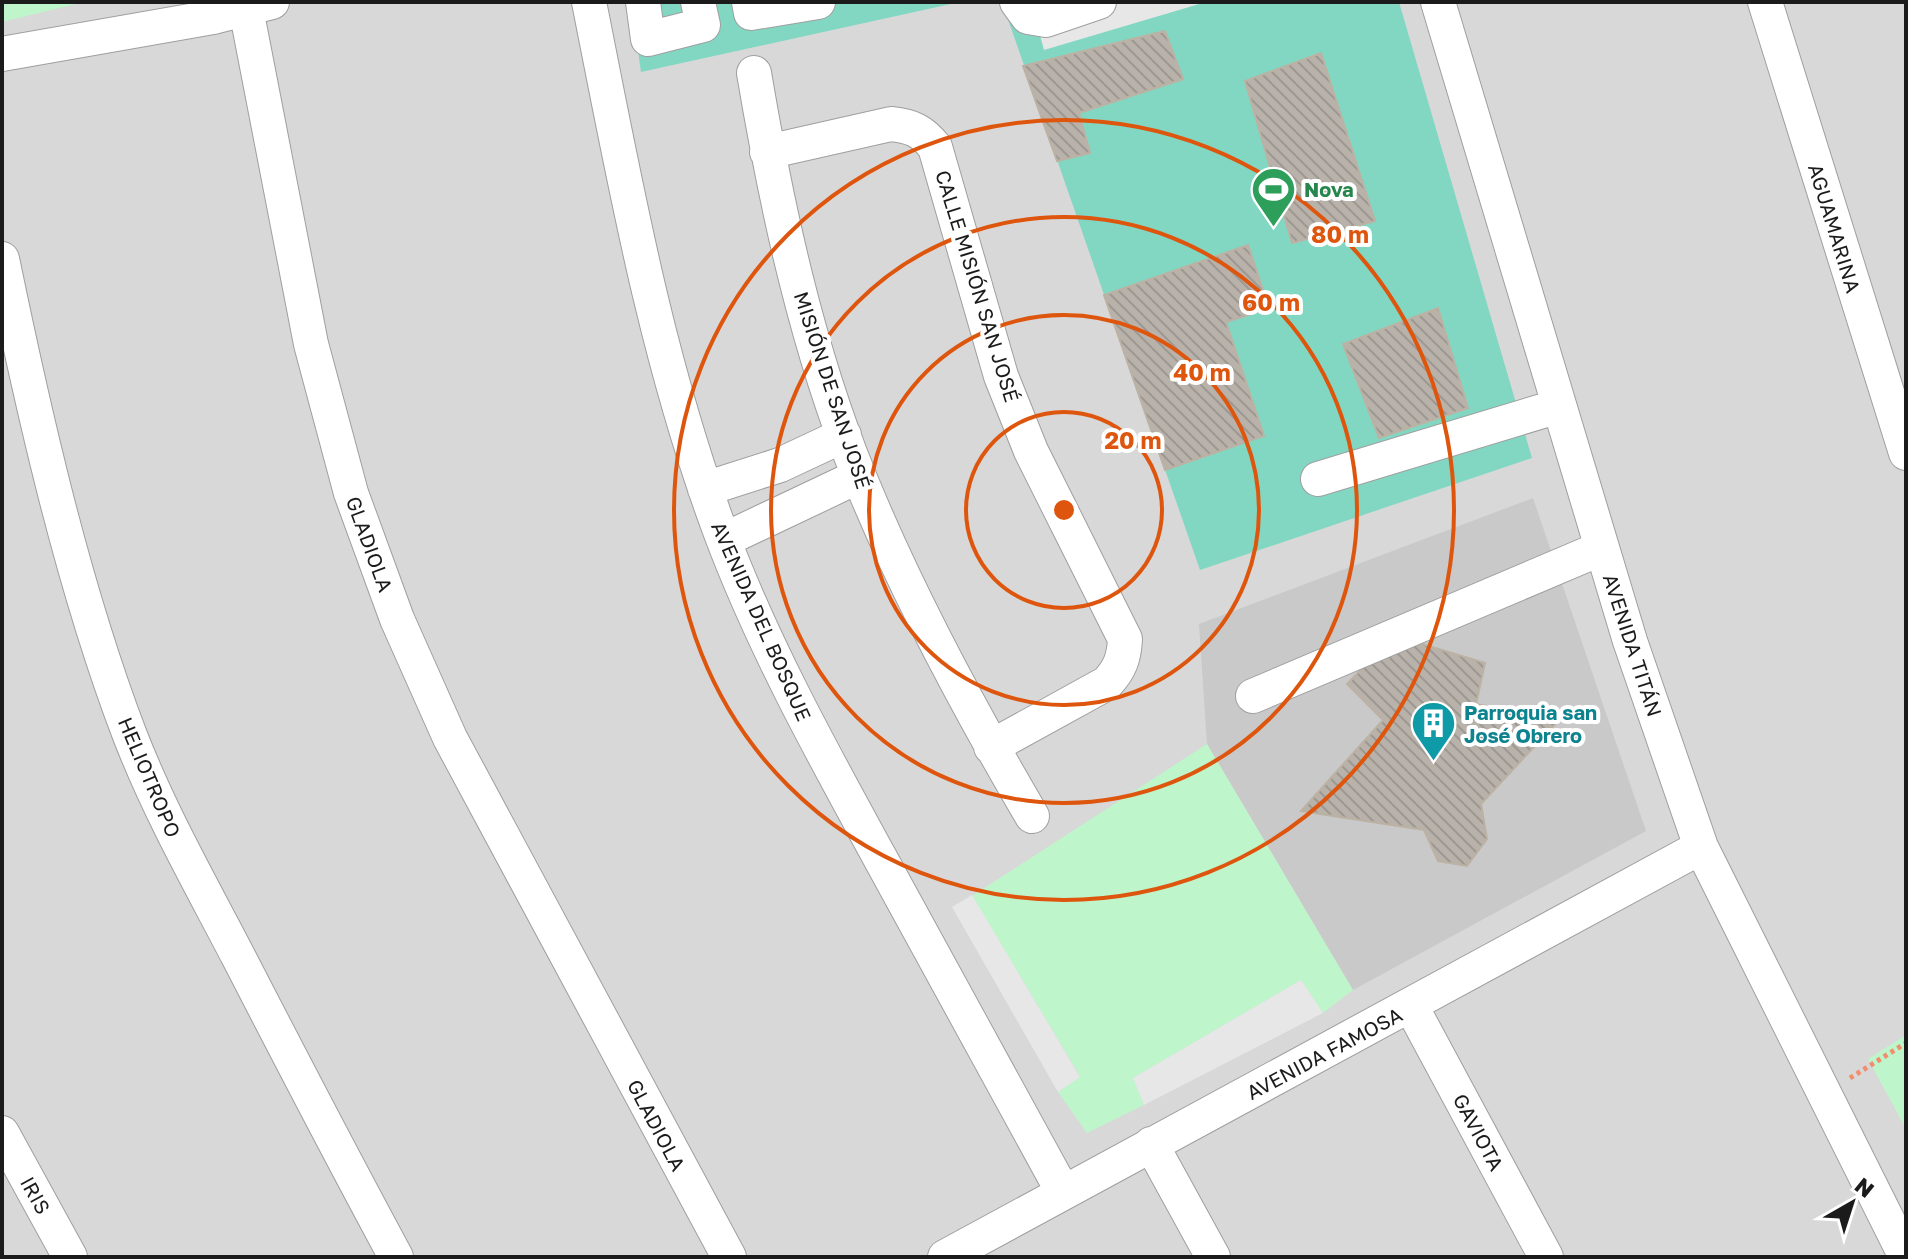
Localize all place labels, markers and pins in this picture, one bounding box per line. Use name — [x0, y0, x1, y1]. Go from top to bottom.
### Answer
sports icon: Nova — [1249, 165, 1297, 228]
place label: Nova — [1304, 177, 1354, 201]
centre of rings — [1050, 496, 1078, 524]
building icon: Parroquia san José Obrero — [1409, 699, 1457, 762]
place label: Parroquia san José Obrero — [1464, 700, 1597, 747]

